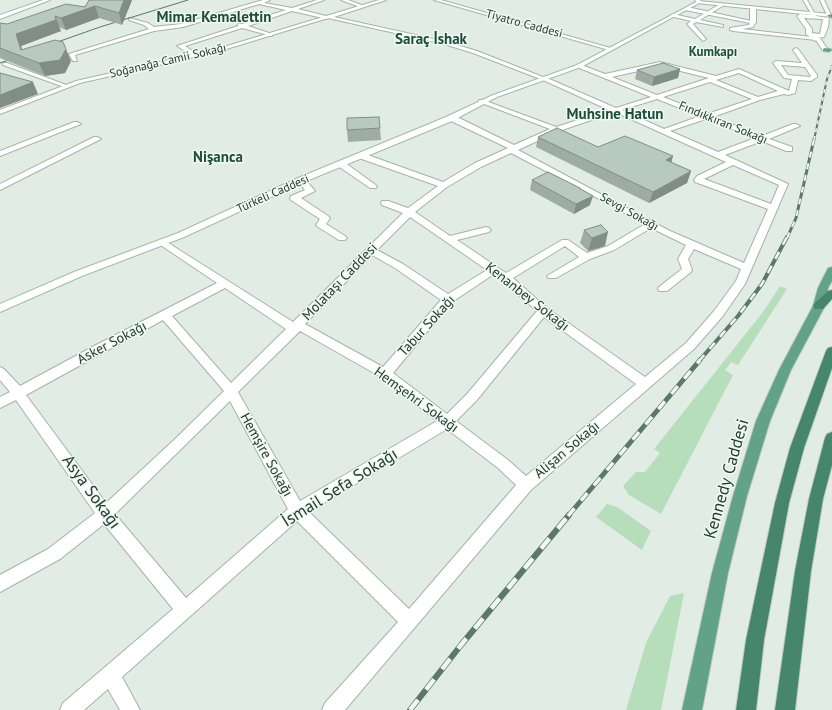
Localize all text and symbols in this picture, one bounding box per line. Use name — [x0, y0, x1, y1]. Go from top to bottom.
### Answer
street label: Tiyatro Caddesi — [484, 7, 564, 41]
district label: Mimar Kemalettin — [157, 9, 271, 27]
district label: Saraç İshak — [395, 31, 467, 49]
street label: Soğanağa Camii Sokağı — [108, 41, 228, 81]
district label: Kumkapı — [689, 44, 737, 60]
street label: Fındıkkıran Sokağı — [677, 99, 769, 147]
district label: Muhsine Hatun — [567, 106, 663, 124]
district label: Nişanca — [193, 149, 243, 167]
street label: Türkeli Caddesi — [235, 172, 311, 216]
street label: Sevgi Sokağı — [597, 190, 661, 234]
street label: Molataşı Caddesi — [299, 240, 381, 324]
street label: Kenanbey Sokağı — [482, 259, 572, 335]
street label: Tabur Sokağı — [395, 292, 459, 360]
street label: Asker Sokağı — [74, 318, 150, 368]
street label: Hemşehri Sokağı — [370, 364, 462, 436]
street label: Hemşire Sokağı — [236, 410, 296, 500]
street label: Kennedy Caddesi — [700, 417, 754, 541]
street label: Alişan Sokağı — [531, 418, 603, 482]
street label: İsmail Sefa Sokağı — [278, 444, 402, 532]
street label: Asya Sokağı — [57, 451, 125, 533]

